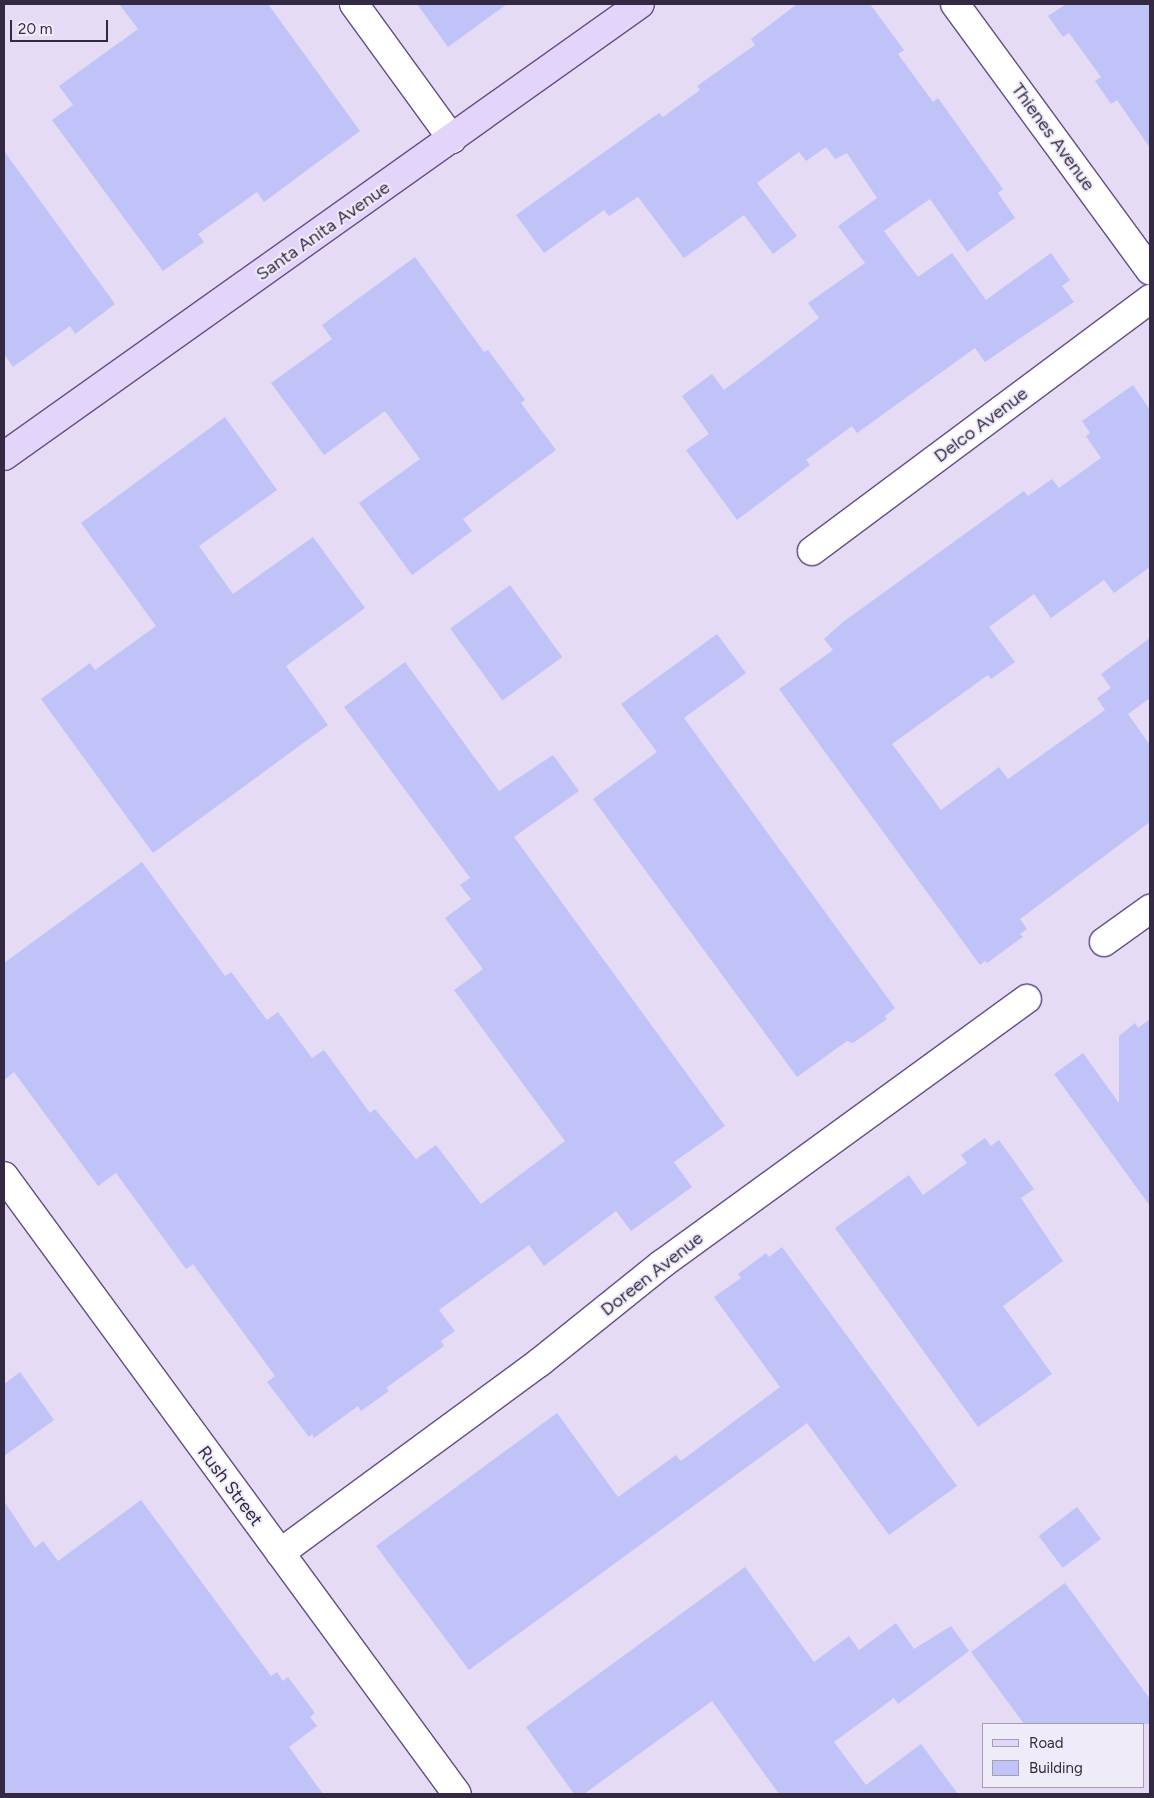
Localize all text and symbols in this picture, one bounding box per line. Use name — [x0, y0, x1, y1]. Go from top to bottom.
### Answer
scale bar — [12, 10, 110, 42]
text: 20 m — [18, 20, 52, 38]
street label: Thienes Avenue — [1007, 79, 1099, 195]
street label: Santa Anita Avenue — [252, 177, 394, 285]
street label: Delco Avenue — [930, 383, 1032, 467]
street label: Doreen Avenue — [597, 1227, 707, 1321]
street label: Rush Street — [193, 1442, 267, 1530]
legend — [982, 1723, 1144, 1788]
text: Road — [1029, 1734, 1064, 1752]
text: Building — [1029, 1759, 1083, 1777]

